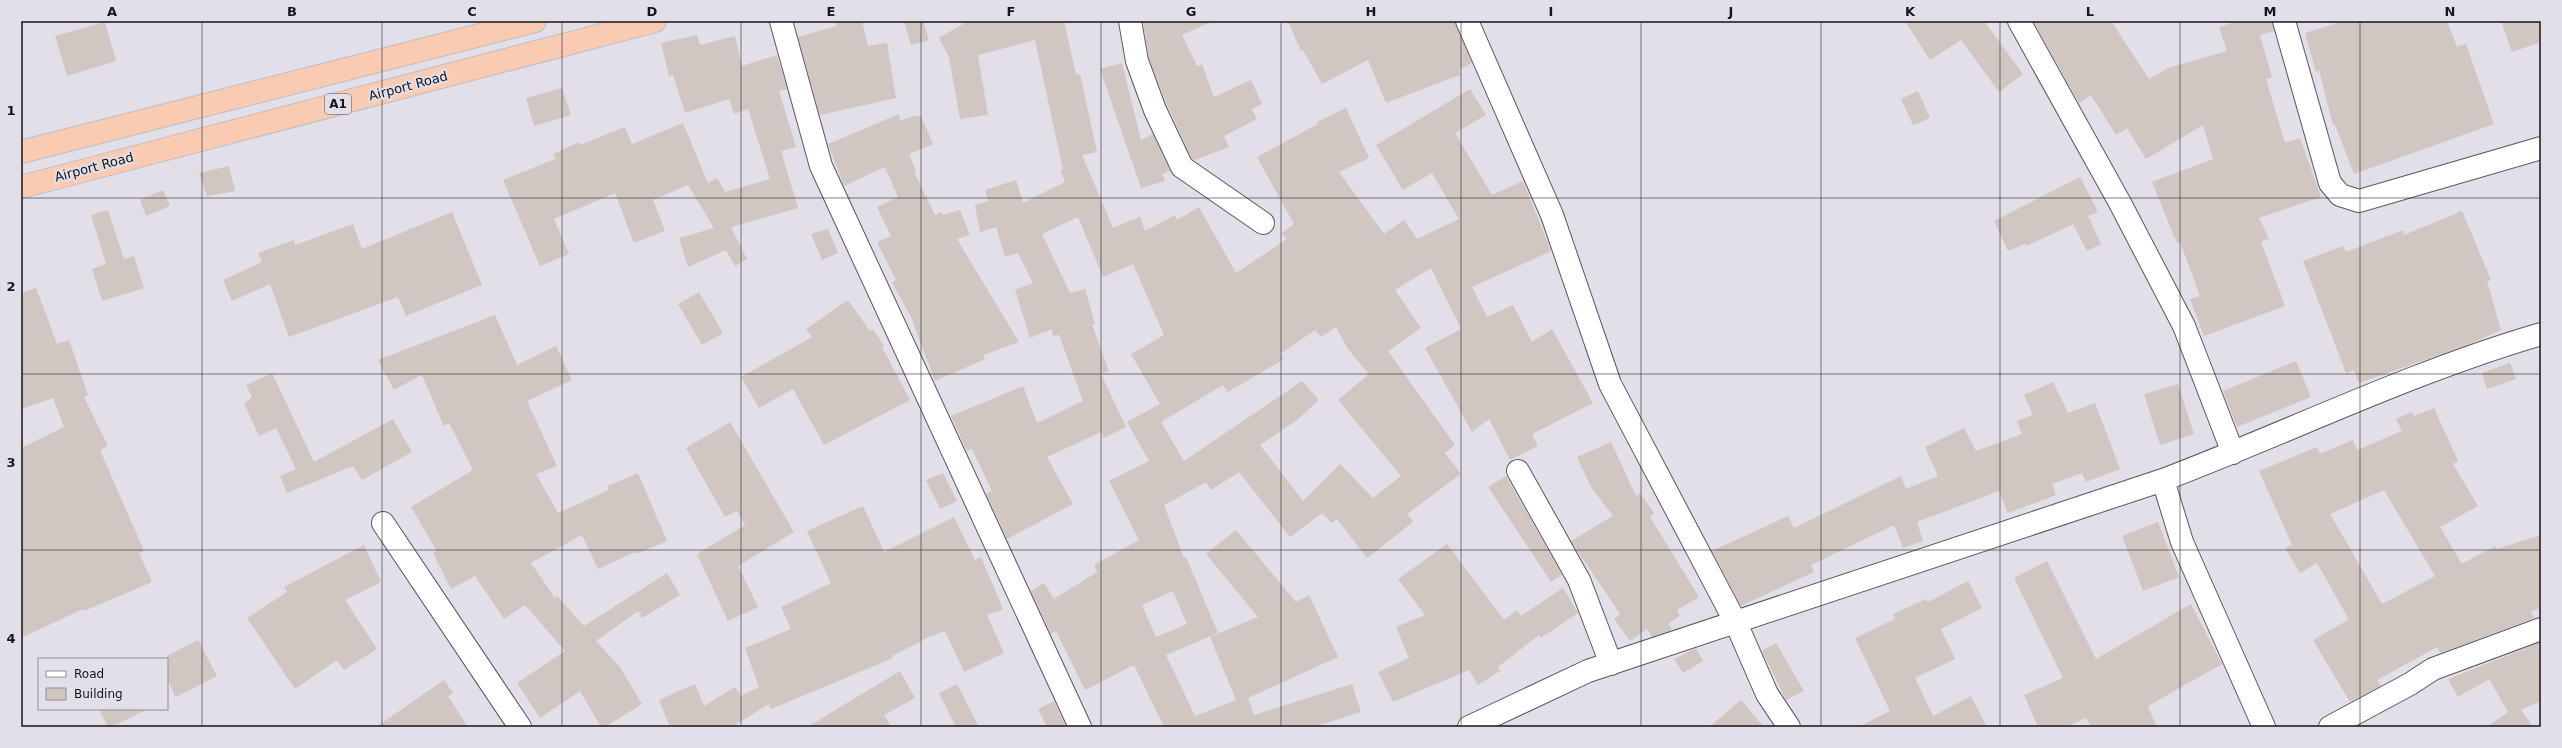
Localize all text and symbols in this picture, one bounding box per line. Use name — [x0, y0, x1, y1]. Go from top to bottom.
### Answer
text: A — [107, 4, 117, 19]
text: B — [287, 4, 297, 19]
text: C — [467, 4, 477, 19]
text: D — [647, 4, 658, 19]
text: E — [827, 4, 835, 19]
text: F — [1007, 4, 1015, 19]
text: G — [1186, 4, 1196, 19]
text: H — [1366, 4, 1376, 19]
text: I — [1549, 4, 1553, 19]
text: J — [1728, 4, 1733, 19]
text: K — [1905, 4, 1916, 19]
text: L — [2086, 4, 2094, 19]
text: M — [2264, 4, 2276, 19]
text: N — [2445, 4, 2455, 19]
street label: Airport Road — [367, 68, 449, 104]
road number: A1 — [325, 94, 351, 114]
text: 1 — [6, 103, 16, 118]
street label: Airport Road — [53, 149, 135, 185]
text: 2 — [6, 279, 16, 294]
text: 3 — [6, 455, 16, 470]
text: 4 — [6, 631, 16, 646]
legend — [38, 658, 168, 710]
text: Road — [74, 667, 104, 681]
text: Building — [74, 687, 123, 701]

